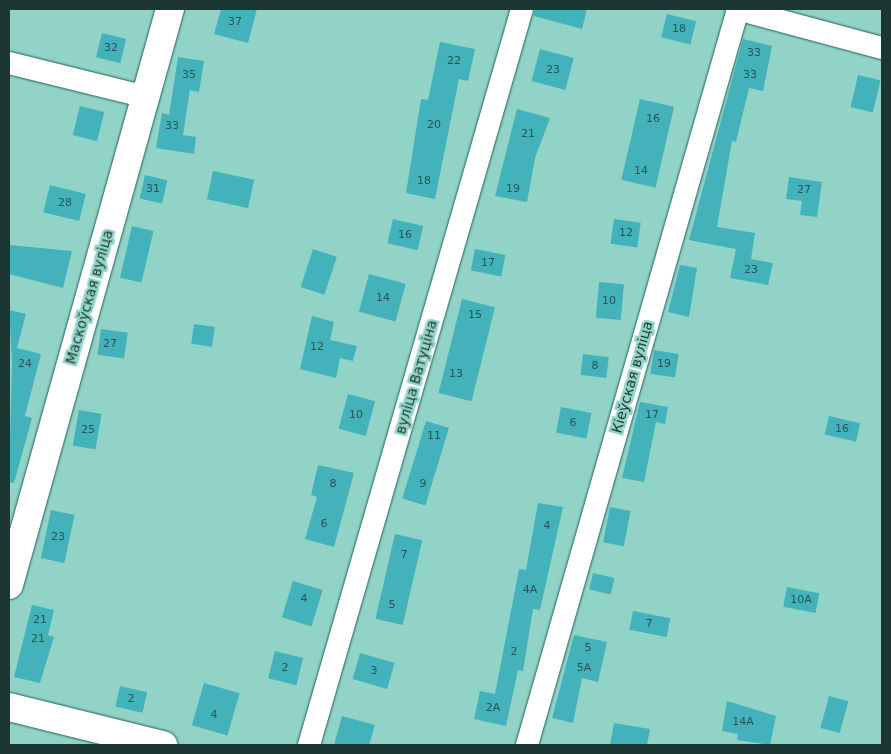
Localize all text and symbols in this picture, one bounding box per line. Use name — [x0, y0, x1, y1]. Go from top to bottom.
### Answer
house number: 37 — [228, 15, 242, 29]
house number: 18 — [672, 22, 686, 36]
house number: 32 — [104, 41, 118, 55]
house number: 33 — [747, 46, 761, 60]
house number: 22 — [447, 54, 461, 68]
house number: 23 — [546, 63, 560, 77]
house number: 35 — [182, 68, 196, 82]
house number: 33 — [743, 68, 757, 82]
house number: 16 — [646, 112, 660, 126]
house number: 20 — [427, 118, 441, 132]
house number: 33 — [165, 119, 179, 133]
house number: 21 — [521, 127, 535, 141]
house number: 14 — [634, 164, 648, 178]
house number: 18 — [417, 174, 431, 188]
house number: 31 — [146, 182, 160, 196]
house number: 19 — [506, 182, 520, 196]
house number: 27 — [797, 183, 811, 197]
house number: 28 — [58, 196, 72, 210]
house number: 12 — [619, 226, 633, 240]
street label: Маскоўская вуліца — [62, 228, 116, 366]
house number: 16 — [398, 228, 412, 242]
house number: 17 — [481, 256, 495, 270]
house number: 23 — [744, 263, 758, 277]
house number: 14 — [376, 291, 390, 305]
house number: 10 — [602, 294, 616, 308]
house number: 15 — [468, 308, 482, 322]
street label: вуліца Ватуціна — [392, 318, 440, 436]
street label: Кіеўская вуліца — [608, 319, 656, 435]
house number: 27 — [103, 337, 117, 351]
house number: 12 — [310, 340, 324, 354]
house number: 24 — [18, 357, 32, 371]
house number: 19 — [657, 357, 671, 371]
house number: 8 — [592, 359, 598, 373]
house number: 13 — [449, 367, 463, 381]
house number: 10 — [349, 408, 363, 422]
house number: 17 — [645, 408, 659, 422]
house number: 6 — [570, 416, 576, 430]
house number: 16 — [835, 422, 849, 436]
house number: 25 — [81, 423, 95, 437]
house number: 11 — [427, 429, 441, 443]
house number: 8 — [330, 477, 336, 491]
house number: 9 — [420, 477, 426, 491]
house number: 6 — [321, 517, 327, 531]
house number: 4 — [544, 519, 550, 533]
house number: 23 — [51, 530, 65, 544]
house number: 7 — [401, 548, 407, 562]
house number: 4А — [523, 583, 537, 597]
house number: 4 — [301, 592, 307, 606]
house number: 10А — [790, 593, 812, 607]
house number: 5 — [389, 598, 395, 612]
house number: 21 — [33, 613, 47, 627]
house number: 7 — [646, 617, 652, 631]
house number: 21 — [31, 632, 45, 646]
house number: 5 — [585, 641, 591, 655]
house number: 2 — [511, 645, 517, 659]
house number: 2 — [282, 661, 288, 675]
house number: 5А — [577, 661, 591, 675]
house number: 3 — [371, 664, 377, 678]
house number: 2 — [128, 692, 134, 706]
house number: 2А — [486, 701, 500, 715]
house number: 4 — [211, 708, 217, 722]
house number: 14А — [732, 715, 754, 729]

